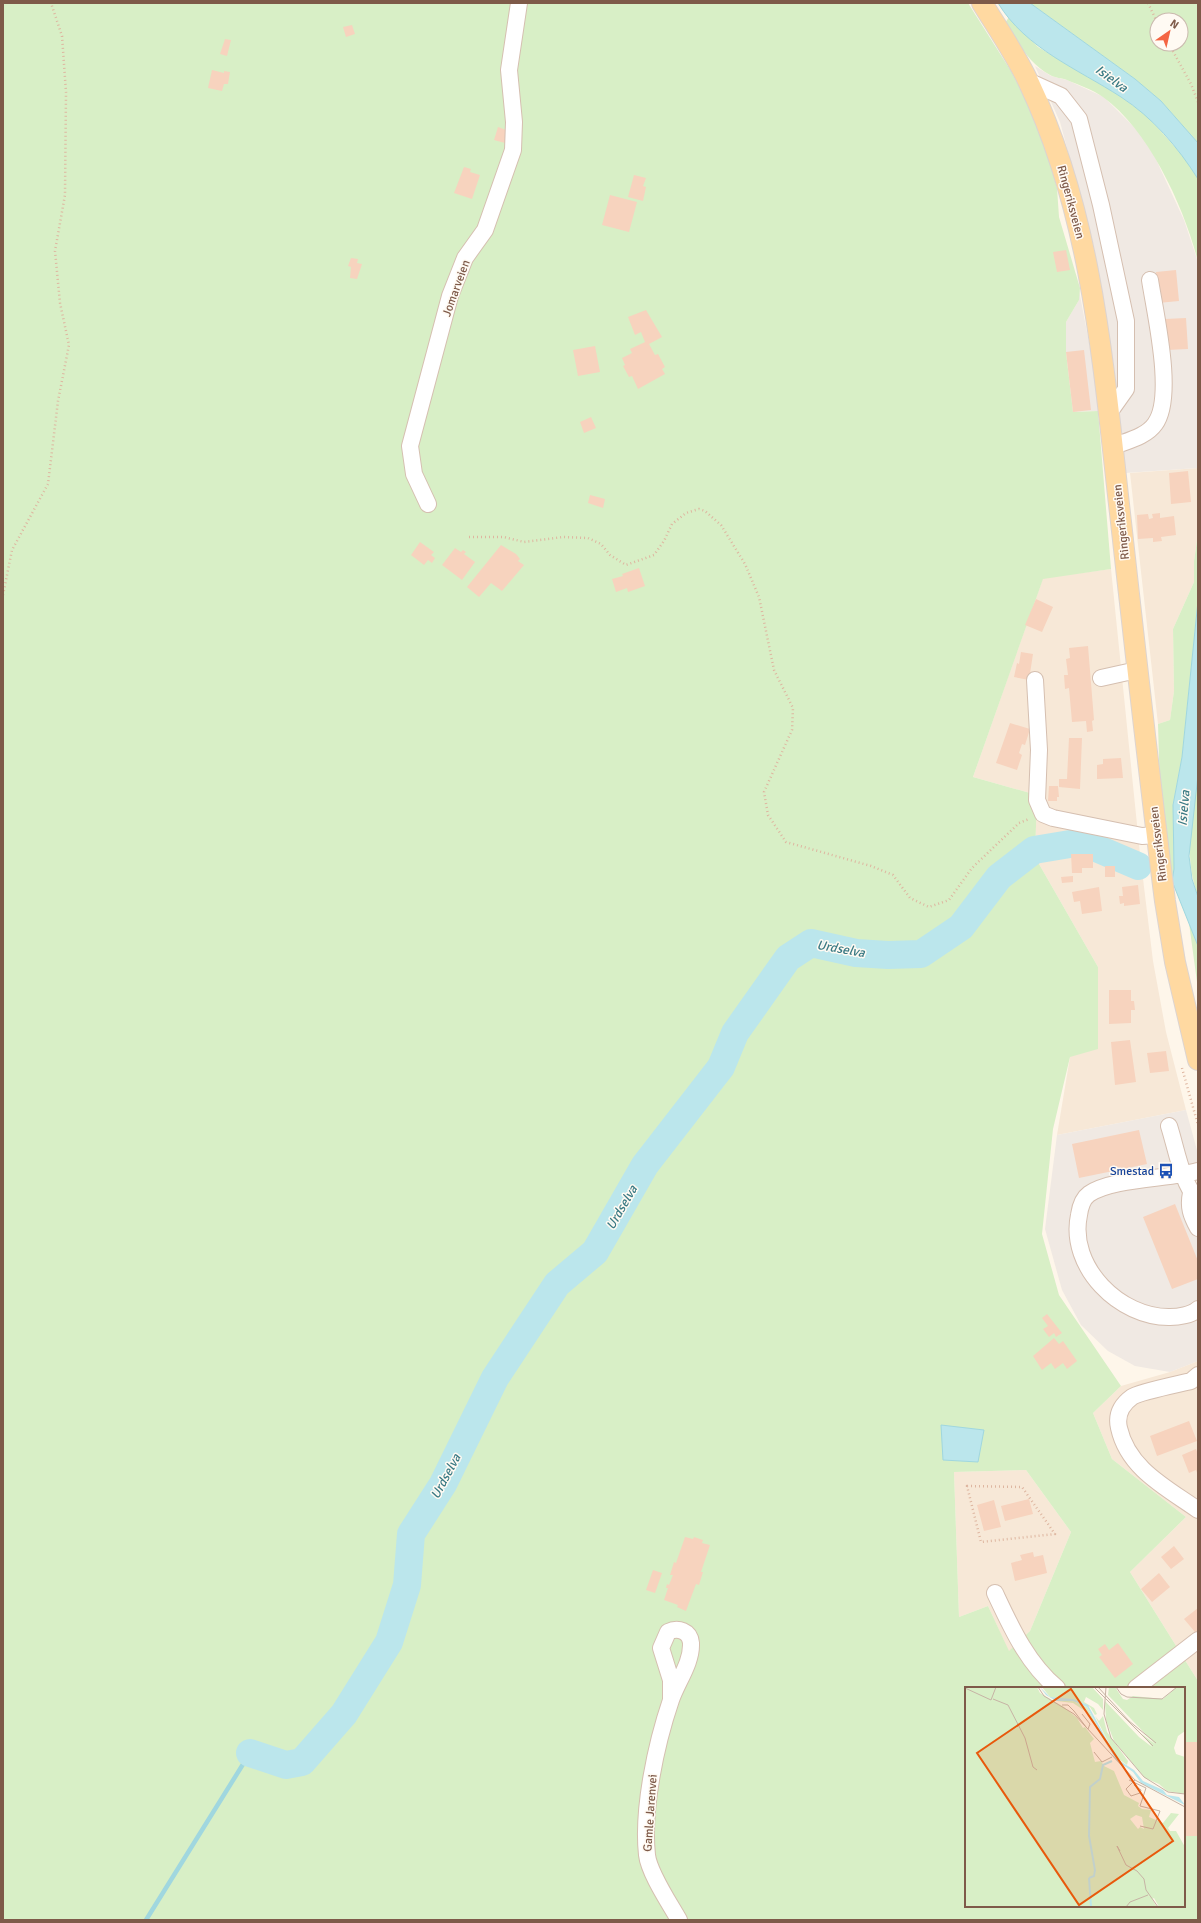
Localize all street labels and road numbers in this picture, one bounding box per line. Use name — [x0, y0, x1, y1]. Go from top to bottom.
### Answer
street label: Ringeriksveien — [1053, 164, 1088, 241]
street label: Jomarveien — [439, 258, 474, 319]
street label: Ringeriksveien — [1110, 484, 1133, 560]
street label: Ringeriksveien — [1146, 806, 1171, 882]
street label: Gamle Jarenvei — [640, 1774, 661, 1852]

